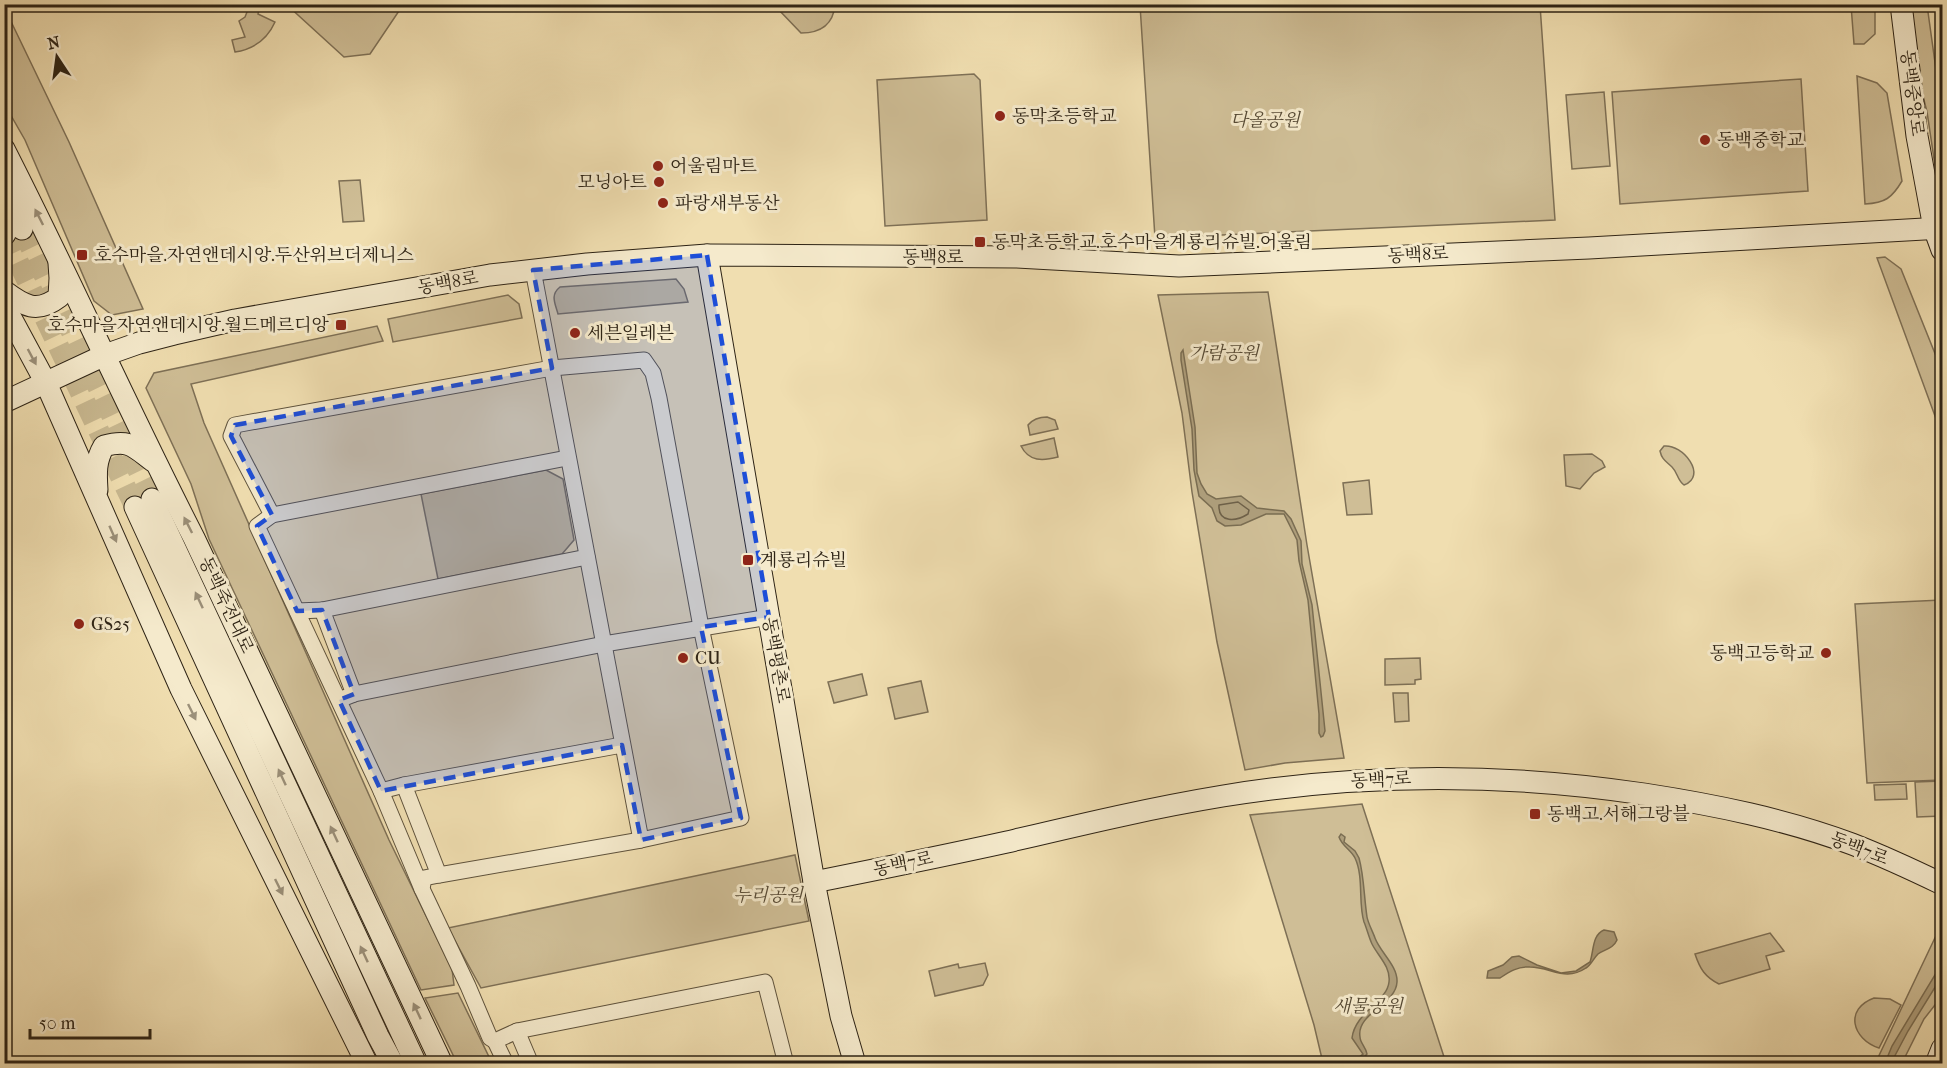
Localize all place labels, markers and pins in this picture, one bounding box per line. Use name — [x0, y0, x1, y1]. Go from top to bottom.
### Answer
place label: 동막초등학교 — [1012, 106, 1117, 127]
marker: 동막초등학교 — [993, 109, 1007, 123]
place label: 동백중학교 — [1717, 130, 1805, 151]
marker: 동백중학교 — [1698, 133, 1712, 147]
place label: 어울림마트 — [670, 156, 758, 177]
marker: 어울림마트 — [651, 159, 665, 173]
place label: 모닝아트 — [577, 172, 648, 193]
marker: 모닝아트 — [652, 175, 666, 189]
place label: 파랑새부동산 — [675, 193, 780, 214]
marker: 파랑새부동산 — [656, 196, 670, 210]
place label: 동막초등학교.호수마을계룡리슈빌.어울림 — [992, 232, 1312, 253]
marker: 동막초등학교.호수마을계룡리슈빌.어울림 — [973, 235, 987, 249]
place label: 호수마을.자연앤데시앙.두산위브더제니스 — [94, 245, 415, 266]
marker: 호수마을.자연앤데시앙.두산위브더제니스 — [75, 248, 89, 262]
place label: 호수마을자연앤데시앙.월드메르디앙 — [47, 315, 330, 336]
marker: 호수마을자연앤데시앙.월드메르디앙 — [334, 318, 348, 332]
place label: 세븐일레븐 — [587, 323, 675, 344]
marker: 세븐일레븐 — [568, 326, 582, 340]
place label: 계룡리슈빌 — [760, 550, 847, 571]
marker: 계룡리슈빌 — [741, 553, 755, 567]
place label: GS25 — [91, 614, 130, 635]
marker: GS25 — [72, 617, 86, 631]
place label: 동백고등학교 — [1710, 643, 1815, 664]
marker: 동백고등학교 — [1819, 646, 1833, 660]
place label: CU — [695, 648, 721, 669]
marker: CU — [676, 651, 690, 665]
place label: 동백고.서해그랑블 — [1547, 804, 1690, 825]
marker: 동백고.서해그랑블 — [1528, 807, 1542, 821]

